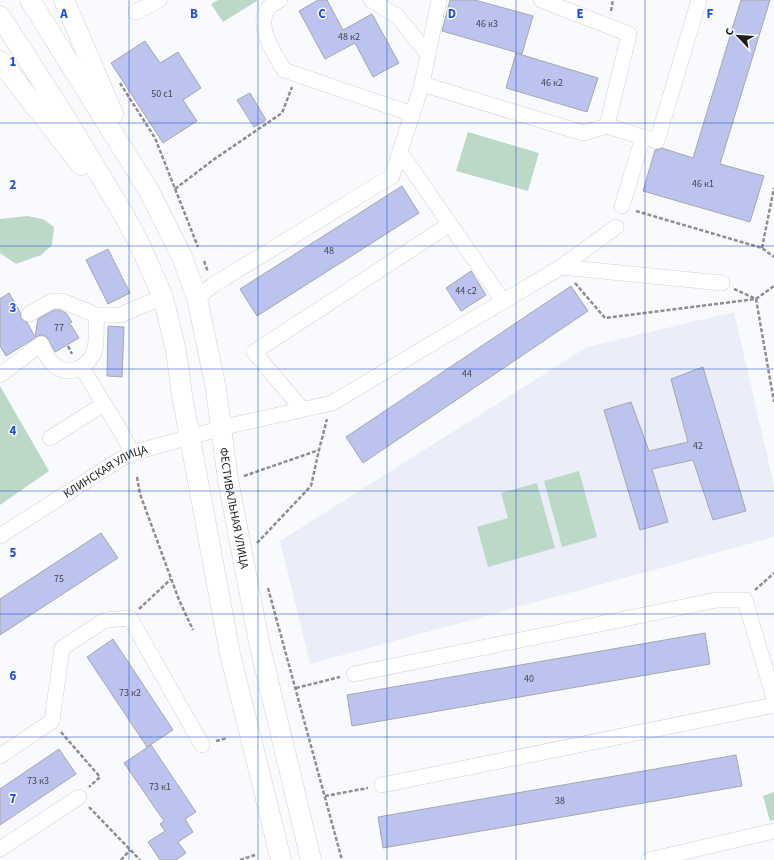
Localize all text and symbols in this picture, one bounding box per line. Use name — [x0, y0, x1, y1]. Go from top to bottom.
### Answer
text: A — [59, 5, 68, 23]
text: B — [190, 5, 198, 23]
text: C — [318, 5, 326, 23]
text: D — [448, 5, 456, 23]
text: E — [576, 5, 584, 23]
text: F — [707, 5, 714, 23]
north arrow — [718, 16, 758, 56]
house number: 46 к3 — [476, 17, 498, 31]
text: С — [721, 25, 738, 38]
house number: 48 к2 — [338, 30, 360, 44]
text: 1 — [10, 53, 17, 71]
house number: 46 к2 — [541, 76, 563, 90]
house number: 50 с1 — [151, 87, 173, 101]
text: 2 — [10, 176, 17, 194]
house number: 46 к1 — [692, 177, 714, 191]
house number: 48 — [324, 244, 334, 258]
house number: 44 c2 — [455, 284, 477, 298]
text: 3 — [10, 299, 17, 317]
house number: 77 — [54, 321, 64, 335]
house number: 44 — [462, 367, 472, 381]
text: 4 — [10, 422, 17, 440]
house number: 42 — [693, 439, 703, 453]
street label: КЛИНСКАЯ УЛИЦА — [60, 440, 150, 502]
street label: ФЕСТИВАЛЬНАЯ УЛИЦА — [215, 446, 253, 571]
text: 5 — [10, 544, 17, 562]
house number: 75 — [54, 572, 64, 586]
text: 6 — [10, 667, 17, 685]
house number: 40 — [524, 672, 534, 686]
house number: 73 к2 — [119, 686, 141, 700]
house number: 73 к3 — [27, 774, 49, 788]
house number: 73 к1 — [149, 780, 171, 794]
text: 7 — [10, 790, 17, 808]
house number: 38 — [555, 794, 565, 808]

